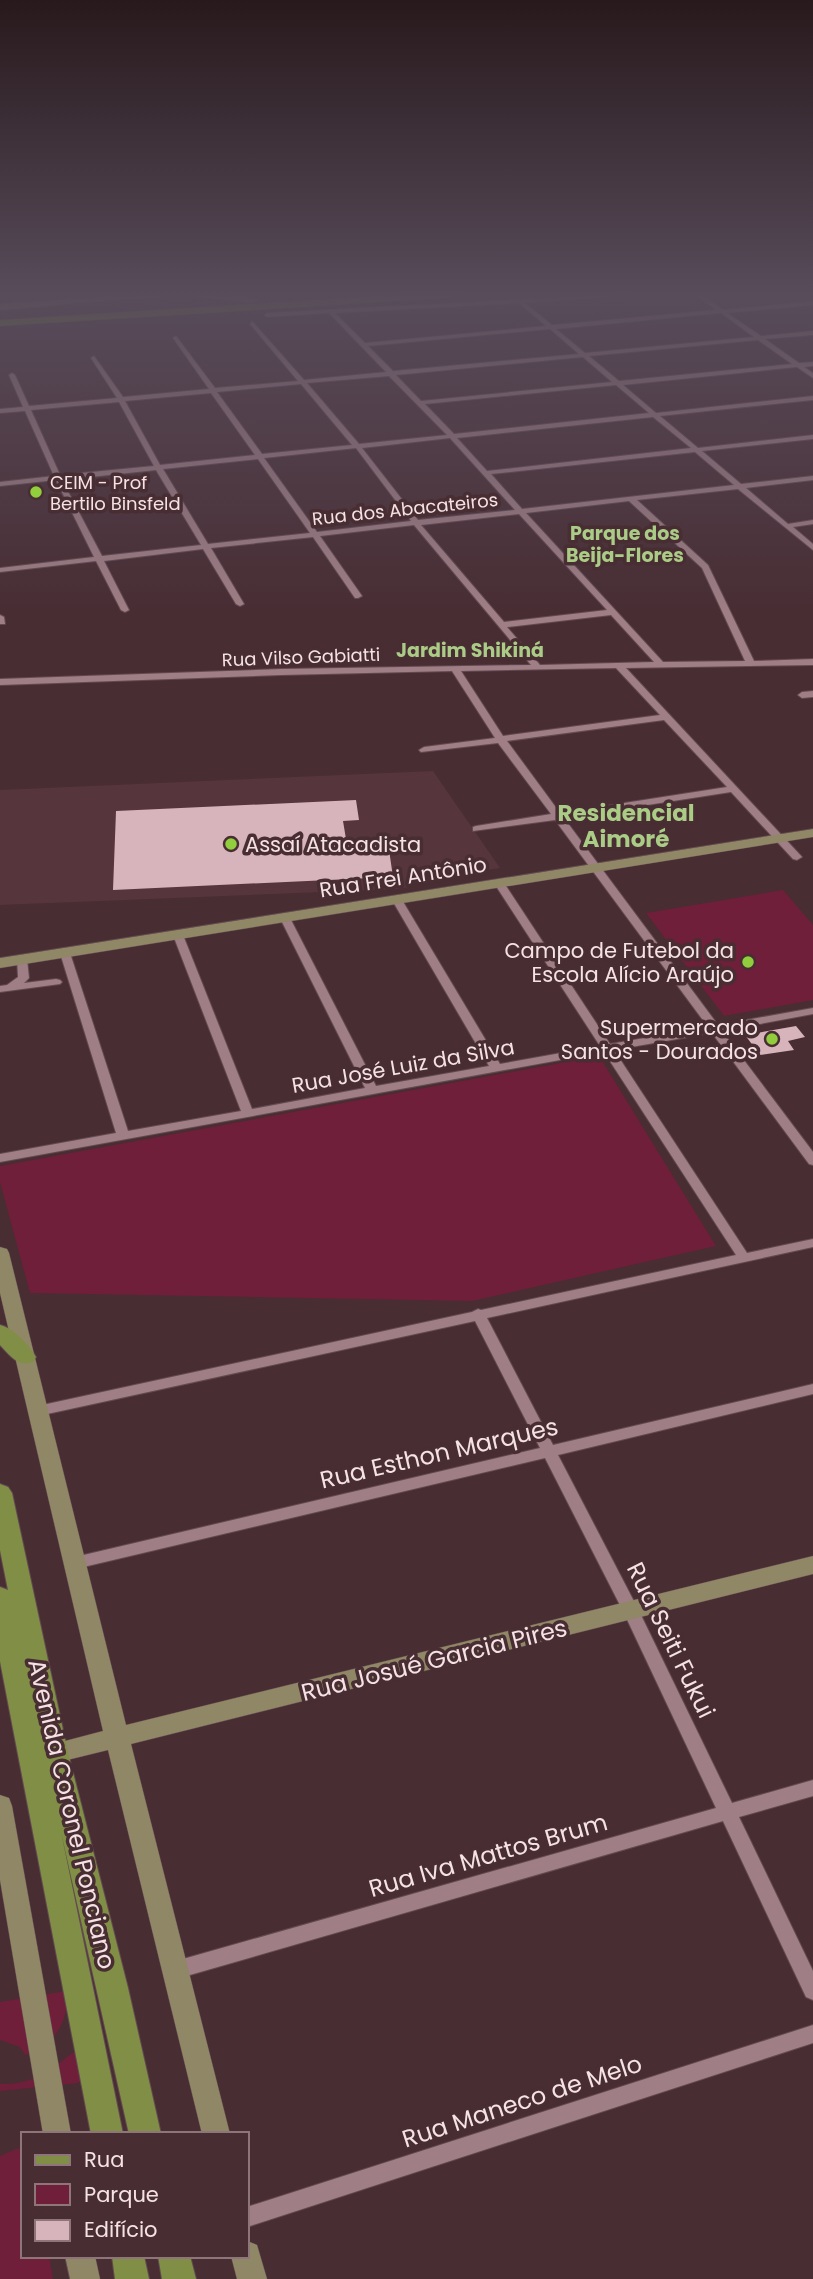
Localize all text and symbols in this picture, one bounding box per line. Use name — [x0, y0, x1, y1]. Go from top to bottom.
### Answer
place label: CEIM - Prof Bertilo Binsfeld — [50, 470, 181, 516]
marker: CEIM - Prof Bertilo Binsfeld — [28, 484, 44, 500]
street label: Rua dos Abacateiros — [311, 487, 499, 531]
district label: Parque dos Beija-Flores — [566, 520, 684, 569]
district label: Jardim Shikiná — [396, 637, 544, 664]
street label: Rua Vilso Gabiatti — [221, 642, 381, 672]
district label: Residencial Aimoré — [557, 797, 695, 855]
place label: Assaí Atacadista — [245, 830, 421, 859]
marker: Assaí Atacadista — [223, 836, 239, 852]
street label: Rua Frei Antônio — [317, 849, 489, 905]
place label: Campo de Futebol da Escola Alício Araújo — [504, 936, 734, 989]
marker: Campo de Futebol da Escola Alício Araújo — [740, 954, 756, 970]
place label: Supermercado Santos - Dourados — [561, 1013, 758, 1066]
marker: Supermercado Santos - Dourados — [764, 1031, 780, 1047]
street label: Rua José Luiz da Silva — [289, 1032, 517, 1100]
street label: Rua Esthon Marques — [317, 1410, 561, 1496]
street label: Rua Seiti Fukui — [619, 1557, 723, 1723]
street label: Rua Josué Garcia Pires — [298, 1611, 570, 1709]
street label: Avenida Coronel Ponciano — [20, 1656, 124, 1972]
street label: Rua Iva Mattos Brum — [365, 1805, 611, 1905]
street label: Rua Maneco de Melo — [398, 2047, 646, 2155]
legend — [21, 2132, 248, 2258]
text: Rua — [84, 2145, 124, 2174]
text: Parque — [84, 2180, 159, 2209]
text: Edifício — [84, 2215, 158, 2244]

